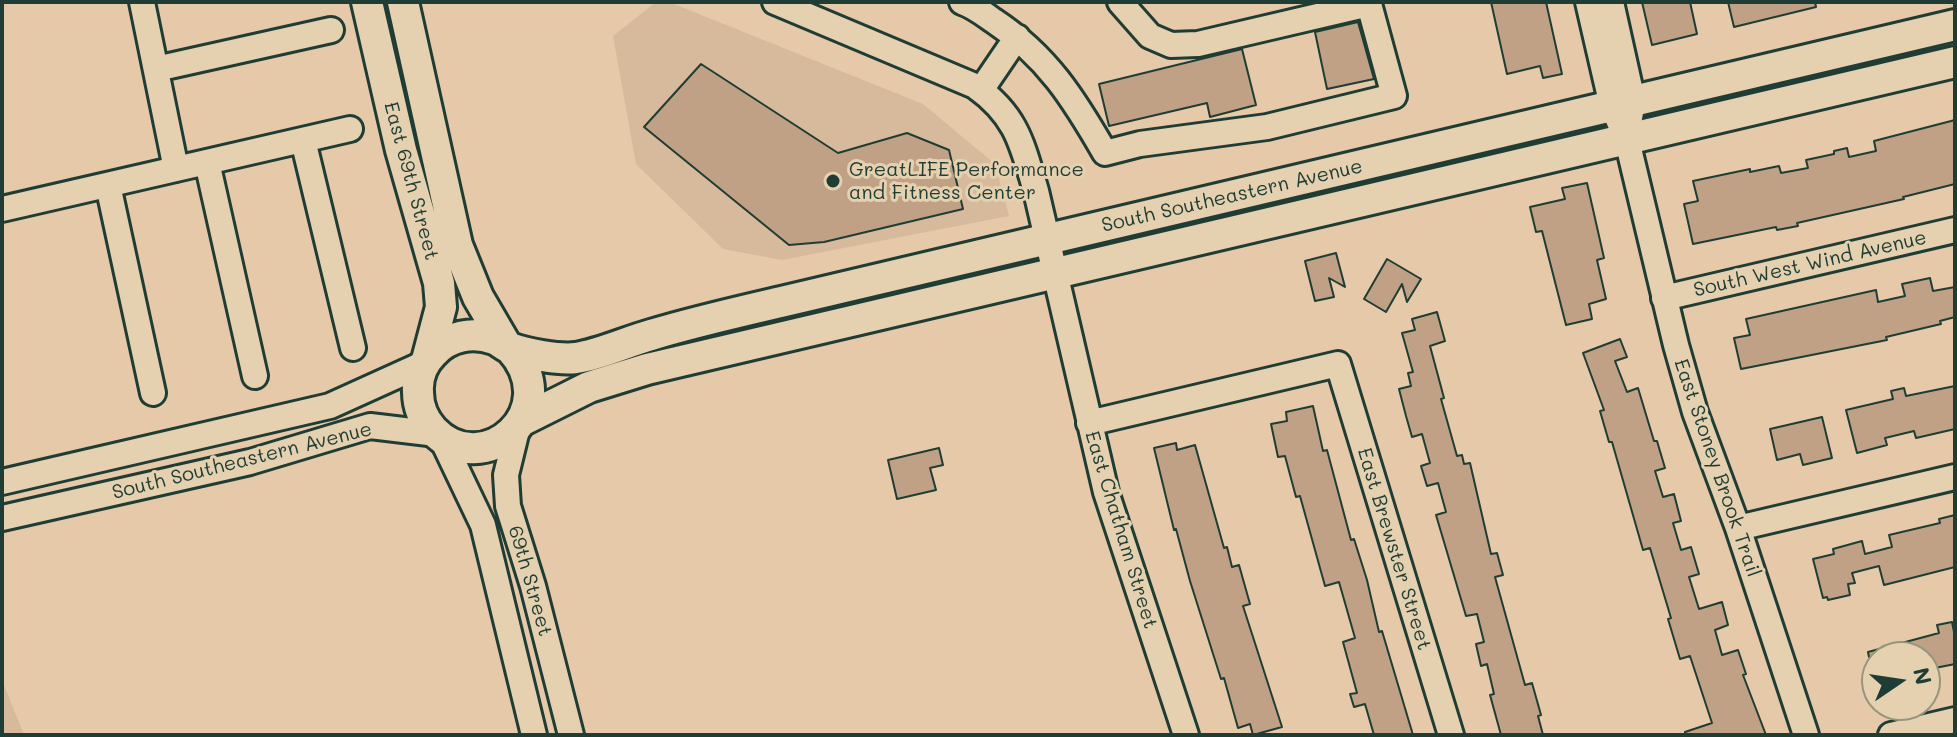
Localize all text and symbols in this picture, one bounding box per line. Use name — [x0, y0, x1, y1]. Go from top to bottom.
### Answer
street label: East 69th Street — [378, 99, 444, 263]
street label: South Southeastern Avenue — [1099, 154, 1365, 238]
place label: GreatLIFE Performance and Fitness Center — [849, 158, 1084, 205]
marker: GreatLIFE Performance and Fitness Center — [824, 172, 842, 190]
street label: South West Wind Avenue — [1691, 225, 1929, 303]
street label: East Stoney Brook Trail — [1668, 356, 1766, 580]
street label: South Southeastern Avenue — [109, 417, 375, 505]
street label: East Chatham Street — [1079, 428, 1163, 632]
street label: East Brewster Street — [1352, 445, 1436, 653]
street label: 69th Street — [503, 523, 557, 639]
north arrow — [1861, 641, 1941, 721]
text: N — [1907, 665, 1939, 687]

